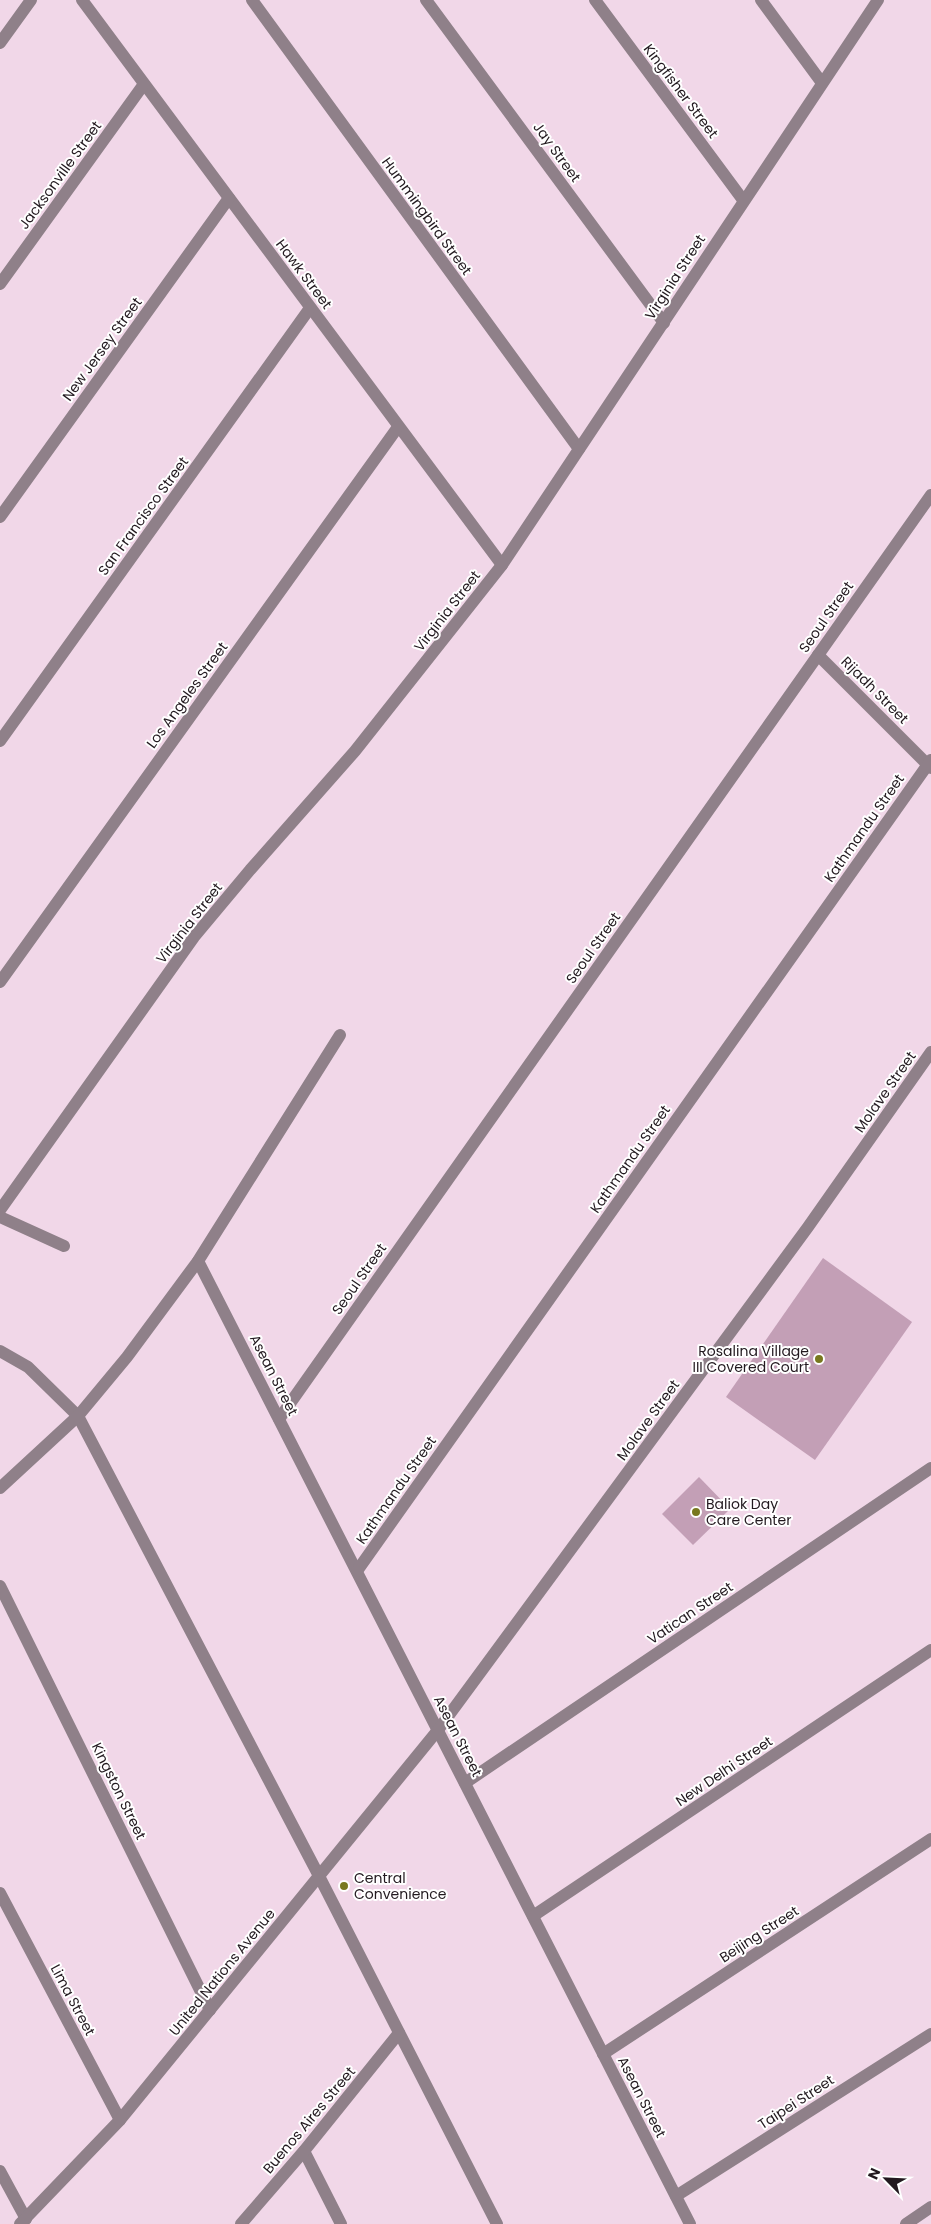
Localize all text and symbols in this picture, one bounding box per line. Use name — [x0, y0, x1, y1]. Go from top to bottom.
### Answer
street label: Kingfisher Street — [639, 40, 723, 142]
street label: Jacksonville Street — [14, 117, 106, 233]
street label: Jay Street — [528, 118, 586, 186]
street label: Hummingbird Street — [377, 153, 477, 279]
street label: Virginia Street — [640, 231, 710, 323]
street label: Hawk Street — [271, 235, 337, 313]
street label: New Jersey Street — [58, 293, 146, 405]
street label: San Francisco Street — [93, 452, 193, 580]
street label: Virginia Street — [409, 566, 485, 656]
street label: Seoul Street — [794, 577, 858, 657]
street label: Los Angeles Street — [142, 638, 232, 752]
street label: Rijadh Street — [837, 652, 913, 728]
street label: Kathmandu Street — [819, 770, 909, 886]
street label: Virginia Street — [151, 878, 227, 968]
street label: Seoul Street — [561, 908, 625, 988]
street label: Molave Street — [850, 1047, 920, 1137]
street label: Kathmandu Street — [585, 1101, 675, 1217]
street label: Seoul Street — [327, 1239, 391, 1319]
street label: Asean Street — [245, 1331, 303, 1419]
place label: Rosalina Village III Covered Court — [692, 1341, 809, 1377]
marker: Rosalina Village III Covered Court — [813, 1353, 825, 1365]
street label: Molave Street — [612, 1376, 684, 1464]
street label: Kathmandu Street — [351, 1432, 441, 1548]
place label: Baliok Day Care Center — [706, 1494, 791, 1530]
marker: Baliok Day Care Center — [690, 1506, 702, 1518]
street label: Vatican Street — [643, 1577, 737, 1649]
street label: Asean Street — [429, 1692, 487, 1780]
street label: New Delhi Street — [672, 1731, 776, 1811]
street label: Kingston Street — [87, 1739, 151, 1843]
place label: Central Convenience — [354, 1868, 447, 1904]
marker: Central Convenience — [338, 1880, 350, 1892]
street label: Beijing Street — [715, 1901, 803, 1967]
street label: United Nations Avenue — [164, 1904, 280, 2040]
street label: Lima Street — [46, 1961, 100, 2039]
street label: Asean Street — [613, 2053, 671, 2141]
street label: Buenos Aires Street — [258, 2062, 360, 2178]
street label: Taipei Street — [754, 2070, 838, 2134]
north arrow — [861, 2154, 911, 2204]
text: N — [863, 2165, 885, 2183]

